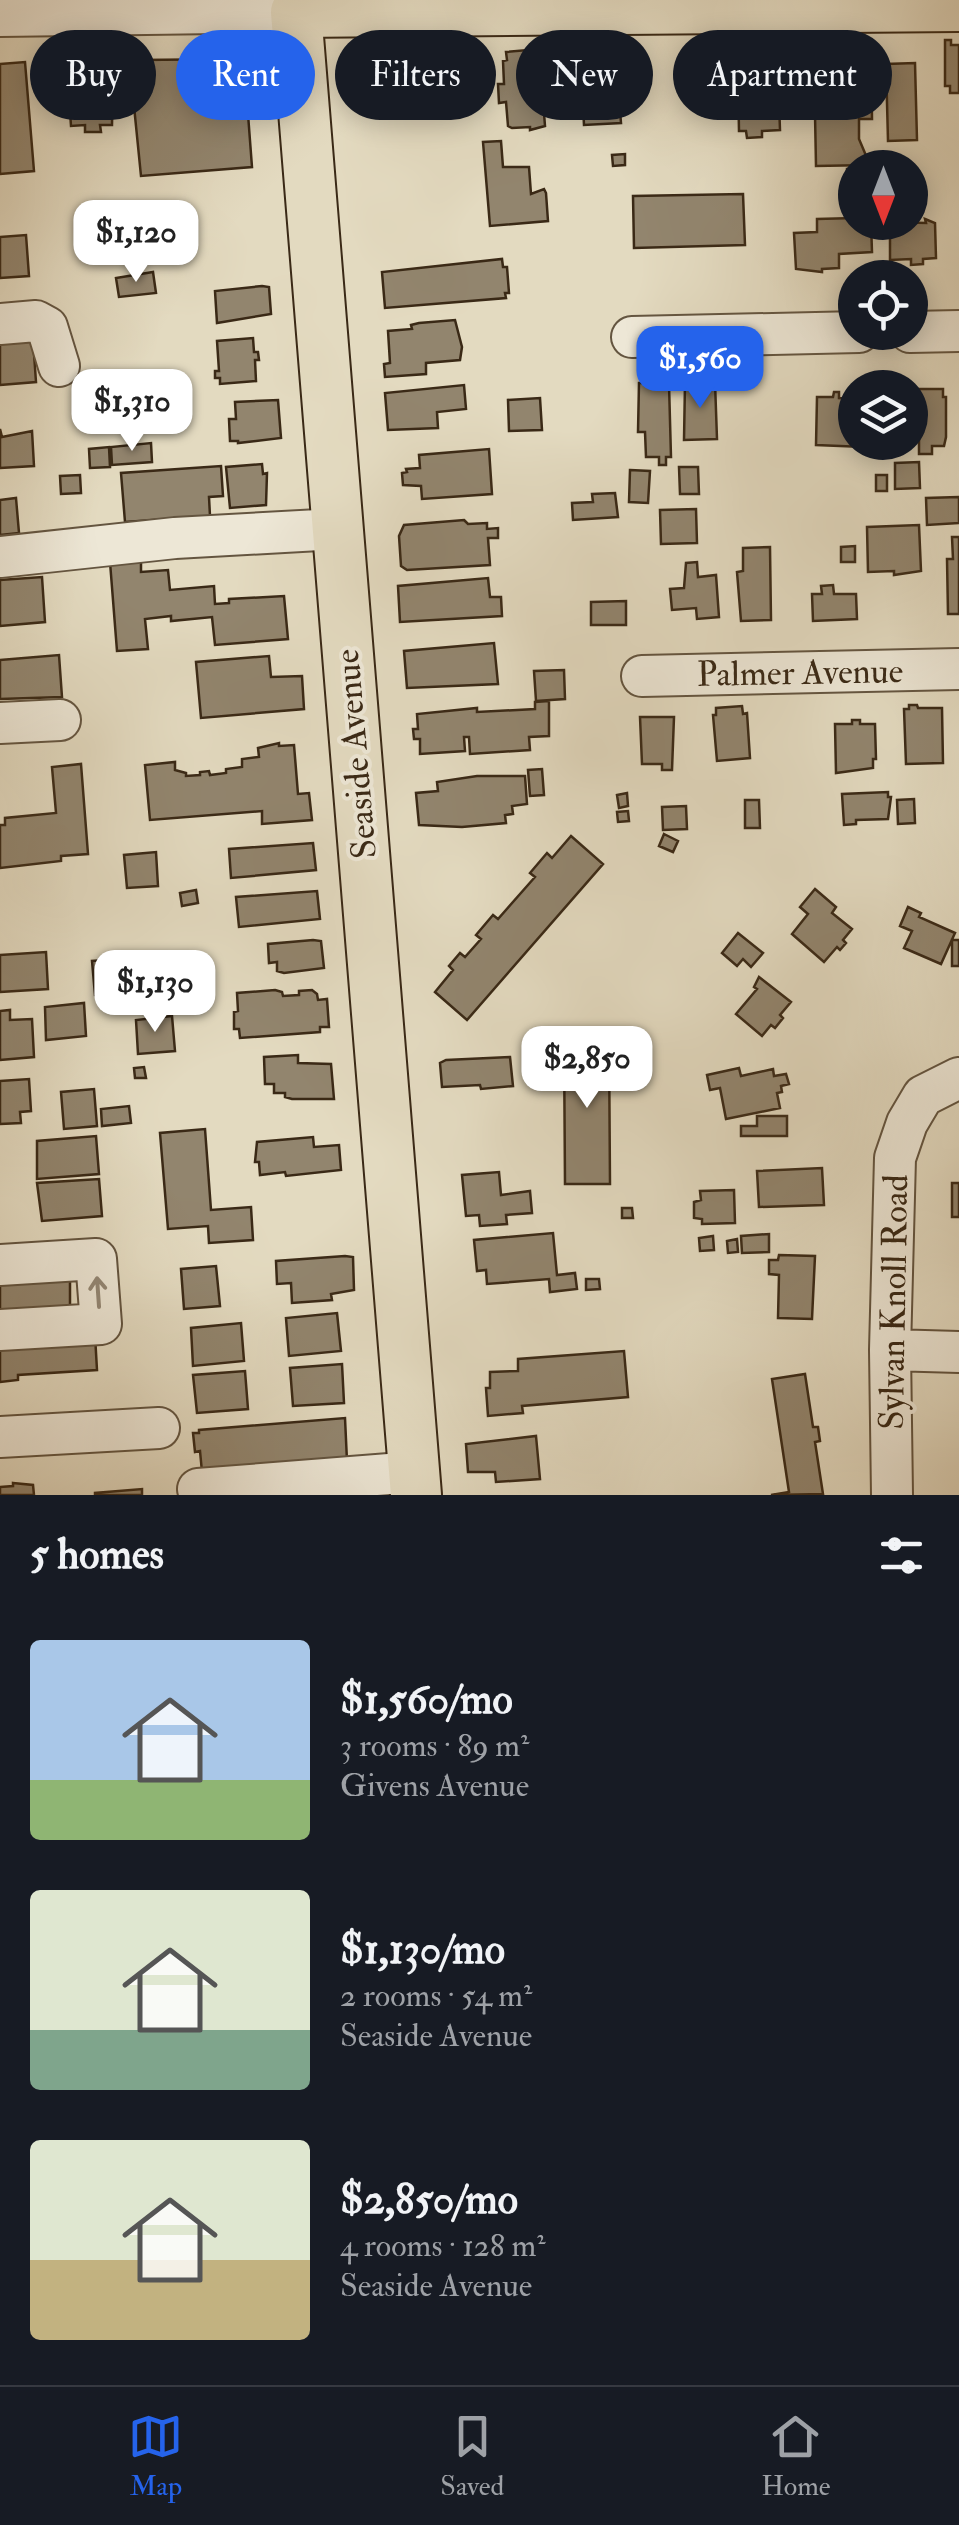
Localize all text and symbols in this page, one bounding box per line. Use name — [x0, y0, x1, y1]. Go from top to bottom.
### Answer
chip: Buy — [30, 30, 156, 120]
chip: Rent — [176, 30, 315, 120]
chip: Filters — [335, 30, 496, 120]
chip: New — [516, 30, 653, 120]
chip: Apartment — [673, 30, 892, 120]
north arrow — [838, 150, 928, 240]
map controls — [838, 150, 928, 460]
pin: $1,120 — [55, 200, 217, 285]
text: $1,120 — [95, 212, 177, 252]
button: locate — [838, 260, 928, 350]
pin: $1,560 — [619, 326, 781, 411]
text: $1,560 — [658, 338, 742, 378]
pin: $1,310 — [51, 369, 213, 454]
button: layers — [838, 370, 928, 460]
text: $1,310 — [93, 381, 171, 421]
street label: Seaside Avenue — [325, 647, 387, 861]
street label: Palmer Avenue — [696, 649, 904, 697]
pin: $1,130 — [74, 950, 236, 1035]
text: $1,130 — [116, 962, 194, 1002]
pin: $2,850 — [506, 1026, 668, 1111]
text: $2,850 — [543, 1038, 631, 1078]
street label: Sylvan Knoll Road — [870, 1174, 918, 1430]
one-way arrow — [89, 1277, 108, 1309]
icon: filters — [874, 1528, 929, 1583]
text: 5 homes — [30, 1529, 164, 1581]
text: $1,560/mo — [340, 1674, 513, 1726]
icon: home — [110, 1680, 230, 1800]
text: 3 rooms · 89 m² — [340, 1726, 529, 1766]
text: Givens Avenue — [340, 1766, 529, 1806]
text: $1,130/mo — [340, 1924, 505, 1976]
icon: home — [110, 1930, 230, 2050]
text: 2 rooms · 54 m² — [340, 1976, 532, 2016]
text: Seaside Avenue — [340, 2016, 532, 2056]
text: $2,850/mo — [340, 2174, 518, 2226]
icon: home — [110, 2180, 230, 2300]
text: 4 rooms · 128 m² — [340, 2226, 545, 2266]
text: Seaside Avenue — [340, 2266, 532, 2306]
tab: Map — [128, 2409, 183, 2504]
tab: Saved — [440, 2409, 504, 2504]
tab: Home — [761, 2409, 831, 2504]

